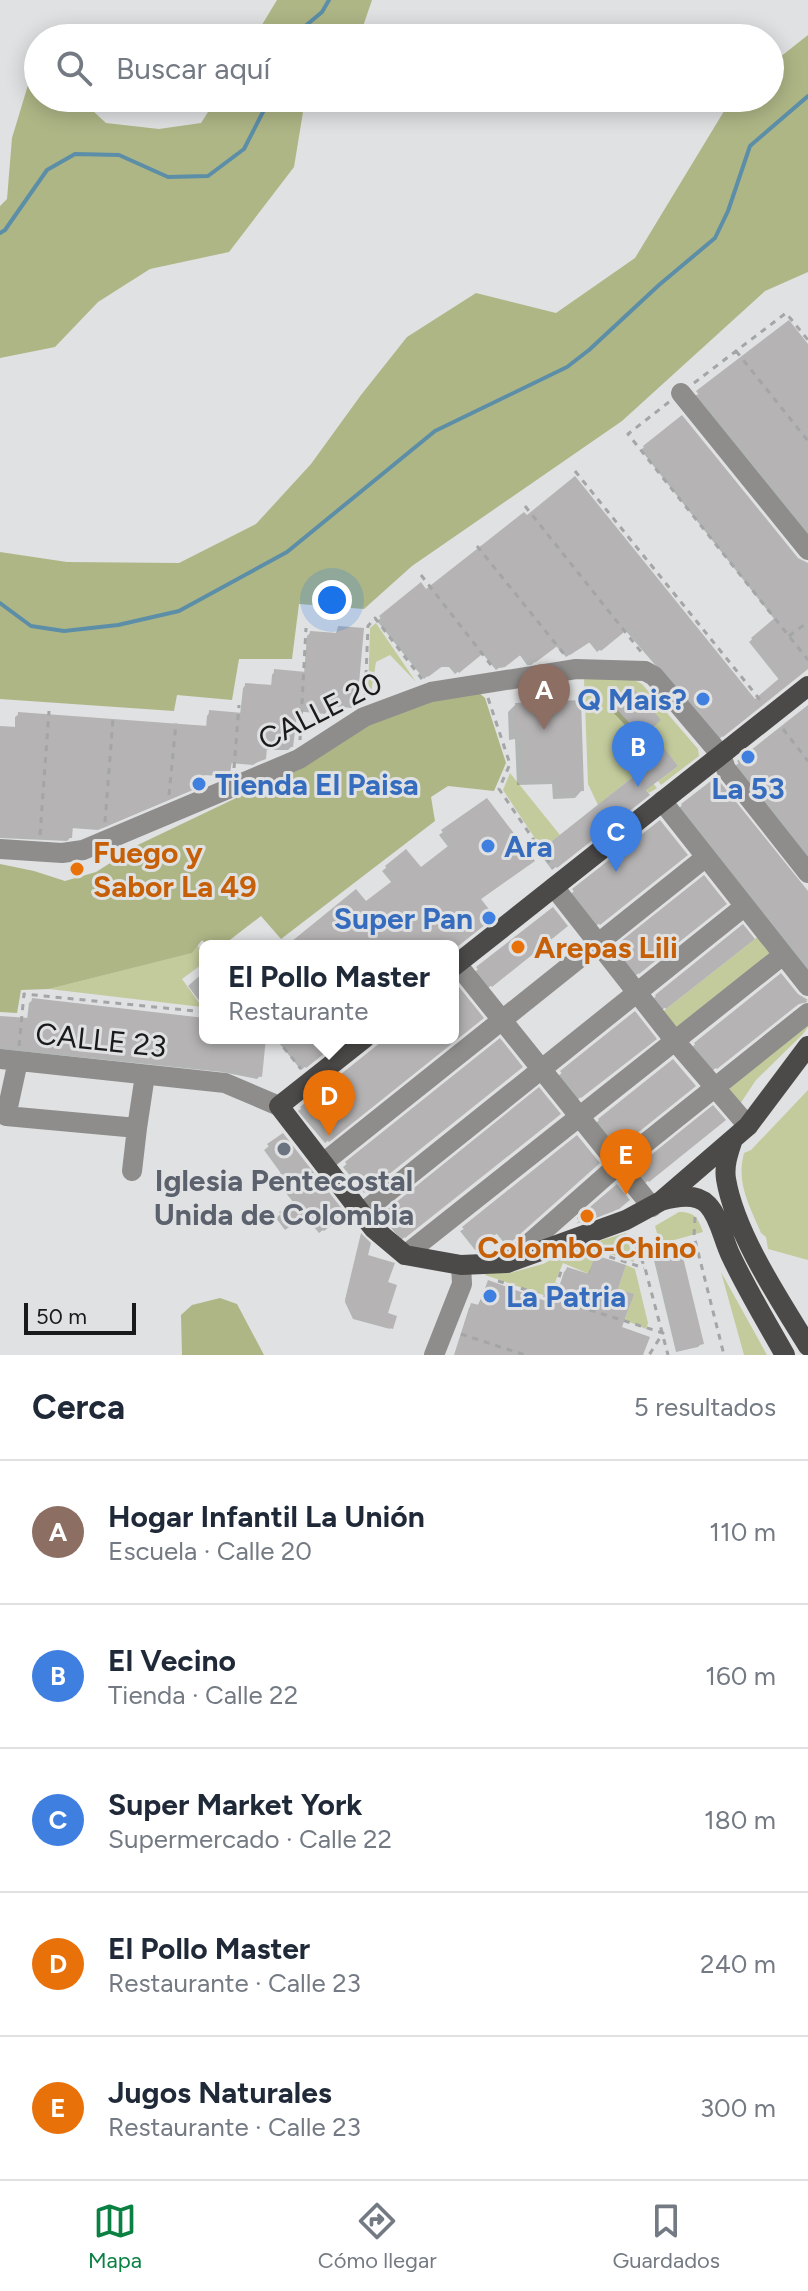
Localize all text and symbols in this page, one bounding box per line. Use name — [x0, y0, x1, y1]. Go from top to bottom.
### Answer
search box — [24, 24, 784, 112]
icon: search — [52, 46, 96, 90]
text: Buscar aquí — [116, 50, 270, 87]
your location — [312, 580, 352, 620]
street label: CALLE 20 — [252, 664, 388, 758]
pin: A — [518, 664, 570, 730]
place label: Q Mais? — [577, 681, 687, 718]
marker: Q Mais? — [694, 690, 712, 708]
pin: B — [612, 721, 664, 787]
marker: La 53 — [739, 748, 757, 766]
place label: Tienda El Paisa — [215, 766, 419, 803]
place label: La 53 — [711, 770, 785, 807]
marker: Tienda El Paisa — [190, 775, 208, 793]
pin: C — [590, 806, 642, 872]
place label: Ara — [504, 828, 553, 865]
place label: Fuego y Sabor La 49 — [93, 834, 257, 905]
marker: Ara — [479, 837, 497, 855]
marker: Fuego y Sabor La 49 — [68, 860, 86, 878]
place label: Super Pan — [334, 900, 473, 937]
marker: Super Pan — [480, 909, 498, 927]
place label: Arepas Lili — [534, 929, 678, 966]
marker: Arepas Lili — [509, 938, 527, 956]
popup — [199, 940, 459, 1044]
text: El Pollo Master — [228, 958, 430, 995]
text: Restaurante — [228, 995, 369, 1027]
street label: CALLE 23 — [34, 1015, 168, 1065]
pin: D — [303, 1070, 355, 1136]
pin: E — [600, 1129, 652, 1195]
marker: Iglesia Pentecostal Unida de Colombia — [275, 1140, 293, 1158]
place label: Iglesia Pentecostal Unida de Colombia — [154, 1162, 414, 1233]
marker: Colombo-Chino — [578, 1207, 596, 1225]
place label: Colombo-Chino — [478, 1229, 696, 1266]
place label: La Patria — [506, 1278, 626, 1315]
marker: La Patria — [481, 1287, 499, 1305]
scale bar — [24, 1299, 136, 1335]
text: 50 m — [36, 1303, 87, 1330]
text: Cerca — [32, 1387, 125, 1428]
text: 5 resultados — [634, 1391, 776, 1423]
text: Hogar Infantil La Unión — [108, 1498, 425, 1535]
text: A — [49, 1516, 67, 1548]
text: 110 m — [709, 1516, 776, 1548]
text: Escuela · Calle 20 — [108, 1535, 312, 1567]
text: El Vecino — [108, 1642, 236, 1679]
text: B — [50, 1660, 66, 1692]
text: 160 m — [705, 1660, 776, 1692]
text: Tienda · Calle 22 — [108, 1679, 298, 1711]
text: Super Market York — [108, 1786, 362, 1823]
text: C — [49, 1804, 67, 1836]
text: 180 m — [704, 1804, 776, 1836]
text: Supermercado · Calle 22 — [108, 1823, 392, 1855]
text: El Pollo Master — [108, 1930, 310, 1967]
text: D — [49, 1948, 67, 1980]
text: 240 m — [700, 1948, 776, 1980]
text: Restaurante · Calle 23 — [108, 1967, 361, 1999]
text: Jugos Naturales — [108, 2074, 332, 2111]
text: E — [50, 2092, 66, 2124]
text: 300 m — [700, 2092, 776, 2124]
text: Restaurante · Calle 23 — [108, 2111, 361, 2143]
tab: Mapa — [88, 2199, 142, 2274]
tab: Cómo llegar — [318, 2199, 437, 2274]
tab: Guardados — [612, 2199, 720, 2274]

